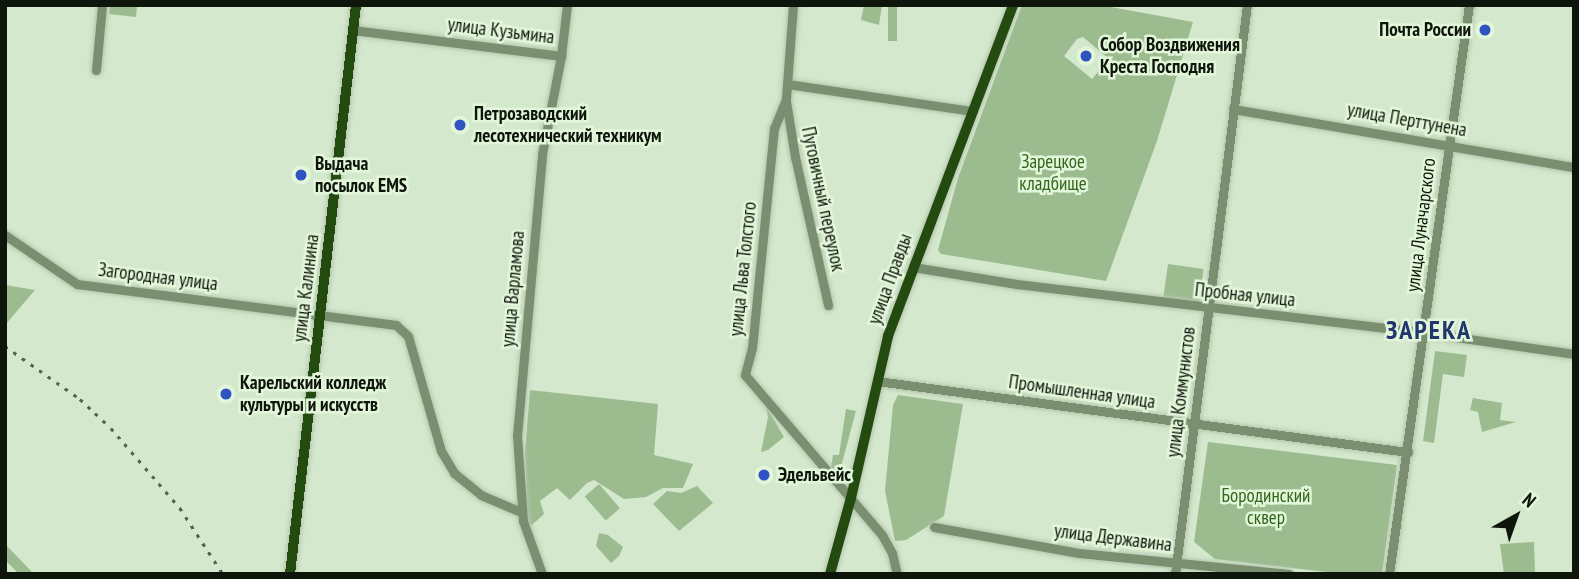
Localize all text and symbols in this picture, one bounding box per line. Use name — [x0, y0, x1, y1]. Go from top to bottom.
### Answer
street label: улица Кузьмина — [446, 13, 556, 49]
place label: Почта России — [1379, 19, 1471, 41]
marker: Почта России — [1477, 22, 1493, 38]
place label: Собор Воздвижения Креста Господня — [1100, 34, 1240, 78]
marker: Собор Воздвижения Креста Господня — [1078, 48, 1094, 64]
street label: улица Перттунена — [1345, 98, 1469, 142]
place label: Петрозаводский лесотехнический техникум — [474, 103, 662, 147]
marker: Петрозаводский лесотехнический техникум — [452, 117, 468, 133]
street label: Пуговичный переулок — [797, 125, 849, 273]
park label: Зарецкое кладбище — [1019, 151, 1087, 195]
place label: Выдача посылок EMS — [315, 153, 407, 197]
street label: улица Луначарского — [1401, 157, 1441, 293]
marker: Выдача посылок EMS — [293, 167, 309, 183]
street label: улица Льва Толстого — [725, 200, 761, 338]
street label: улица Варламова — [497, 230, 529, 348]
street label: улица Правды — [863, 230, 917, 328]
street label: улица Калинина — [288, 233, 324, 343]
street label: Загородная улица — [97, 258, 219, 296]
street label: Пробная улица — [1194, 278, 1296, 312]
district label: ЗАРЕКА — [1387, 314, 1471, 346]
street label: улица Коммунистов — [1162, 325, 1200, 459]
street label: Промышленная улица — [1007, 370, 1157, 414]
place label: Карельский колледж культуры и искусств — [240, 372, 386, 416]
marker: Карельский колледж культуры и искусств — [218, 386, 234, 402]
place label: Эдельвейс — [778, 464, 851, 486]
marker: Эдельвейс — [756, 467, 772, 483]
north arrow — [1481, 481, 1551, 551]
park label: Бородинский сквер — [1222, 485, 1310, 529]
text: N — [1518, 487, 1541, 512]
street label: улица Державина — [1053, 519, 1173, 557]

